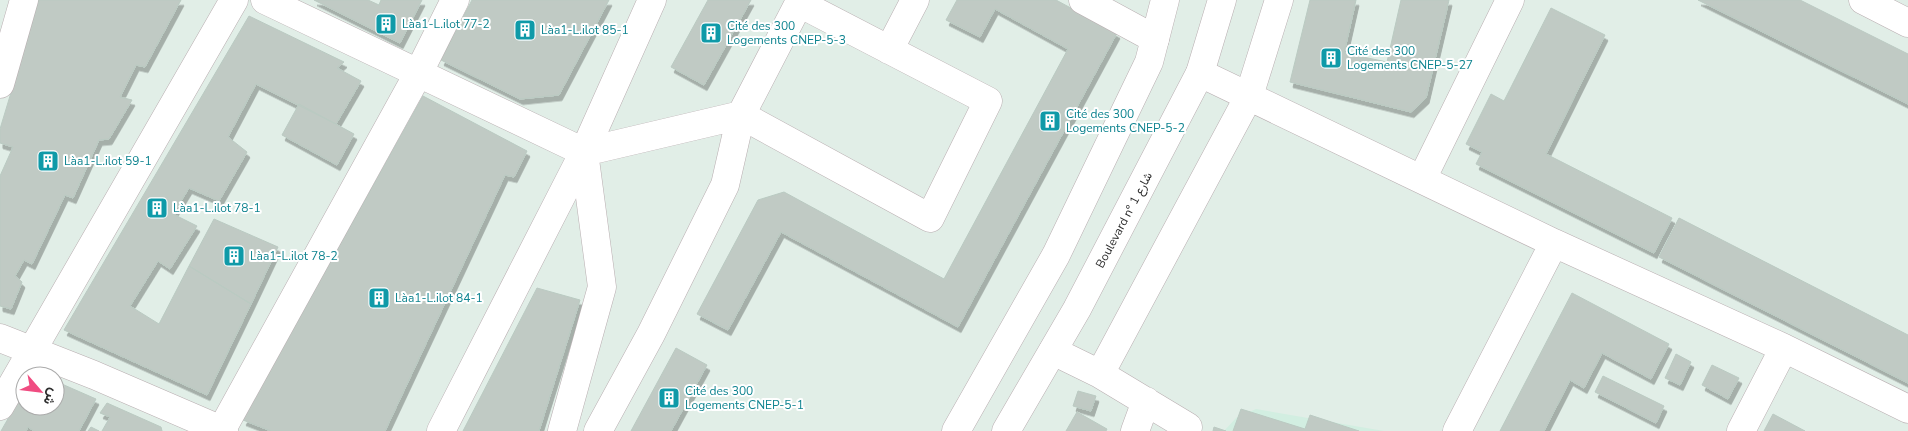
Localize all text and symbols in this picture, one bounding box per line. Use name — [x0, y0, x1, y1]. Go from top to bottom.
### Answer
building icon: Làa1-L.ilot 77-2 — [374, 12, 398, 36]
place label: Làa1-L.ilot 77-2 — [402, 16, 490, 32]
building icon: Làa1-L.ilot 85-1 — [513, 18, 537, 42]
place label: Cité des 300 Logements CNEP-5-3 — [727, 18, 846, 48]
building icon: Cité des 300 Logements CNEP-5-3 — [699, 21, 723, 45]
place label: Làa1-L.ilot 85-1 — [541, 22, 629, 38]
place label: Cité des 300 Logements CNEP-5-27 — [1347, 43, 1473, 73]
building icon: Cité des 300 Logements CNEP-5-27 — [1319, 46, 1343, 70]
place label: Cité des 300 Logements CNEP-5-2 — [1066, 106, 1185, 136]
building icon: Cité des 300 Logements CNEP-5-2 — [1038, 109, 1062, 133]
building icon: Làa1-L.ilot 59-1 — [36, 149, 60, 173]
place label: Làa1-L.ilot 59-1 — [64, 153, 152, 169]
street label: Boulevard n° شارع 1 — [1092, 169, 1157, 271]
building icon: Làa1-L.ilot 78-1 — [145, 196, 169, 220]
place label: Làa1-L.ilot 78-1 — [173, 200, 261, 216]
building icon: Làa1-L.ilot 78-2 — [222, 244, 246, 268]
place label: Làa1-L.ilot 78-2 — [250, 248, 338, 264]
building icon: Làa1-L.ilot 84-1 — [367, 286, 391, 310]
place label: Làa1-L.ilot 84-1 — [395, 290, 483, 306]
north arrow — [15, 366, 65, 416]
place label: Cité des 300 Logements CNEP-5-1 — [685, 383, 804, 413]
text: ش — [39, 385, 63, 409]
building icon: Cité des 300 Logements CNEP-5-1 — [657, 386, 681, 410]

